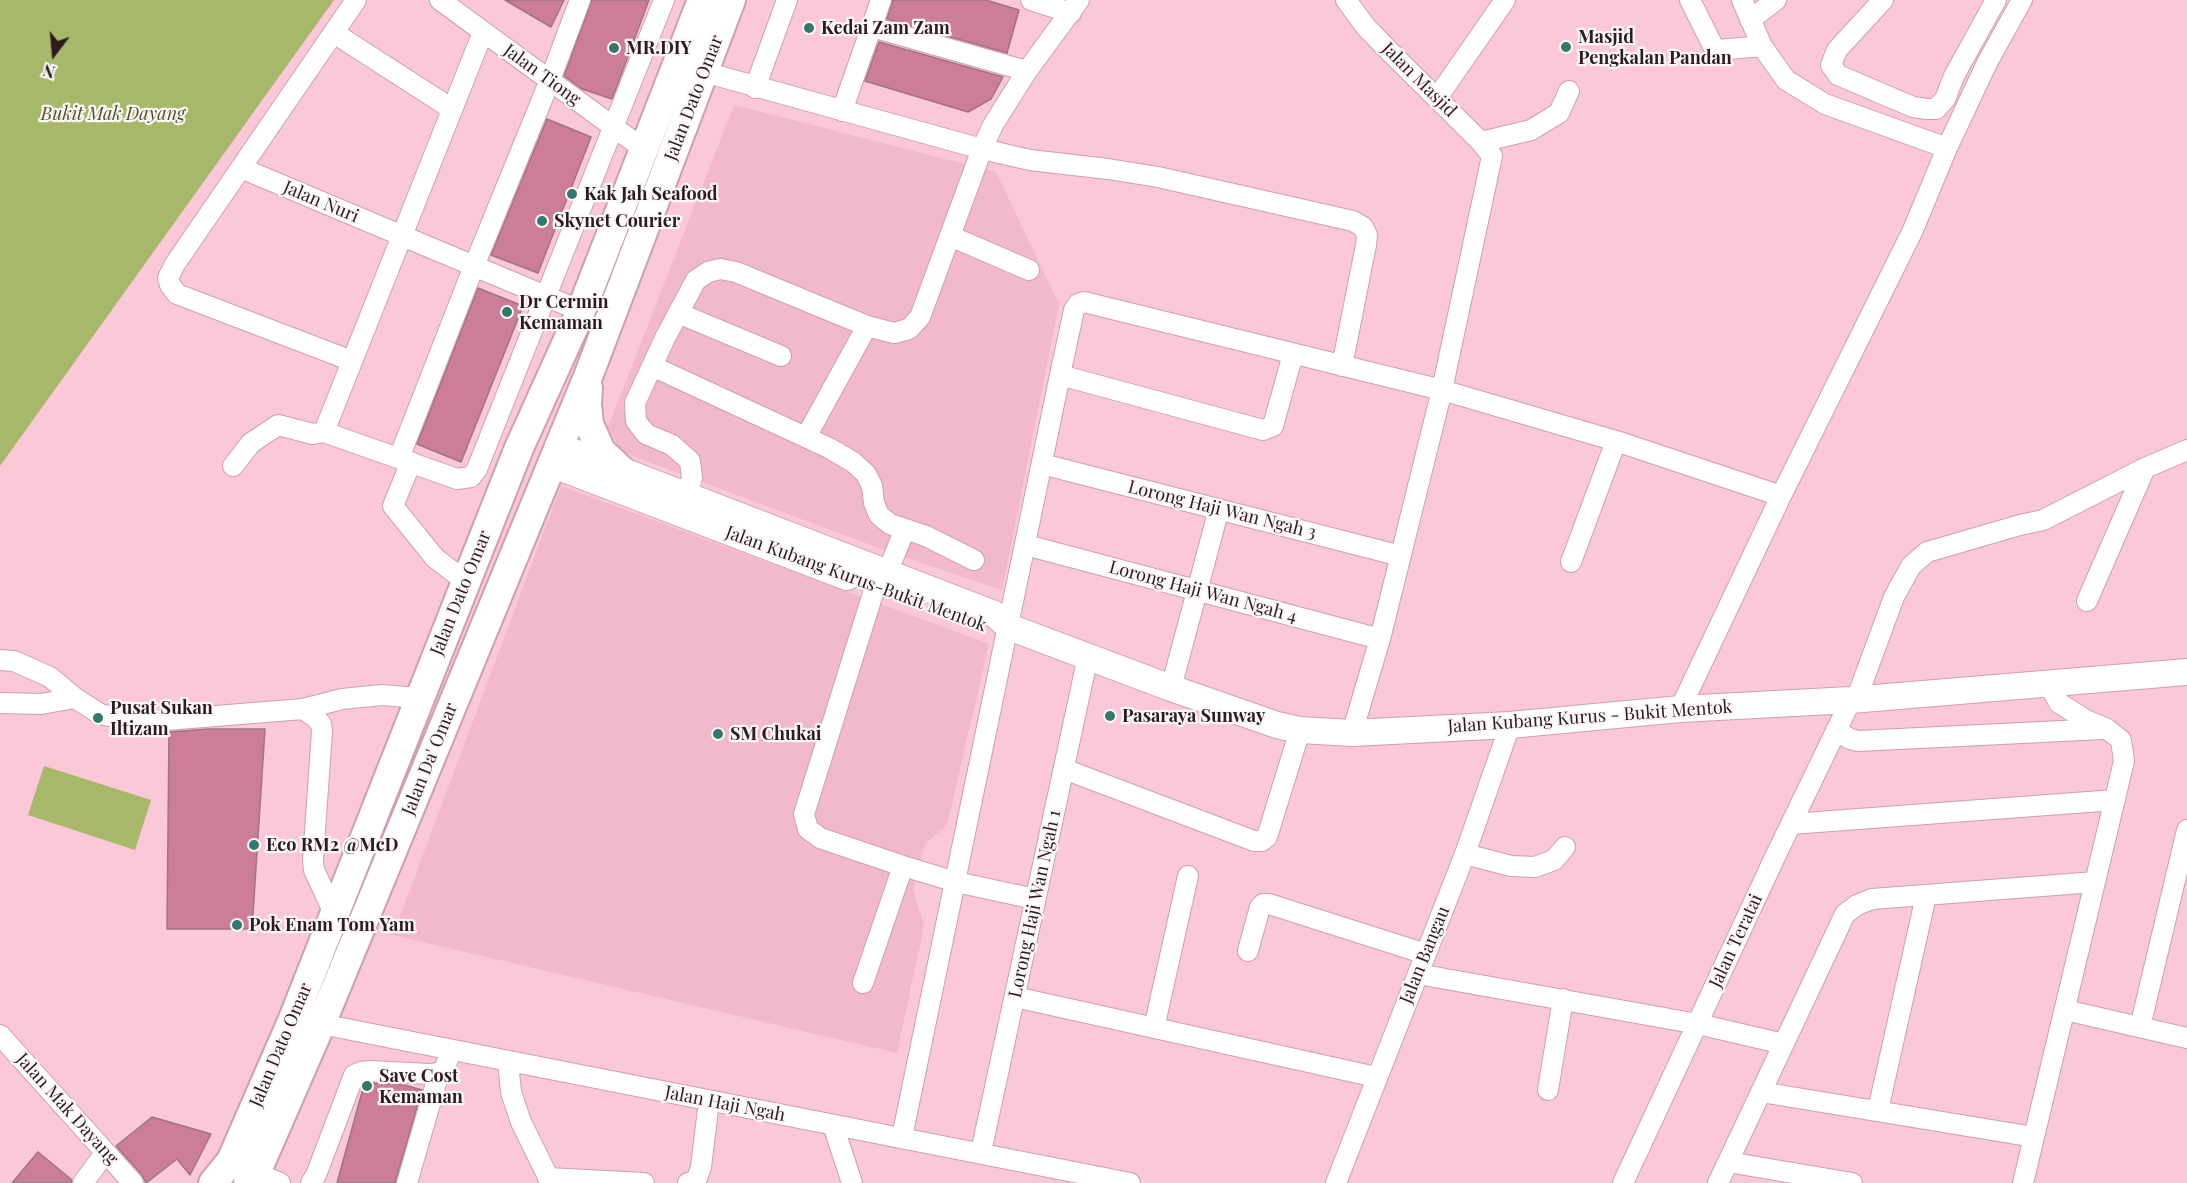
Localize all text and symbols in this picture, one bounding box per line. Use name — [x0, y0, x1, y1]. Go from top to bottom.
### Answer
place label: Kedai Zam Zam — [821, 17, 950, 39]
marker: Kedai Zam Zam — [802, 21, 816, 35]
north arrow — [24, 24, 84, 84]
place label: Masjid Pengkalan Pandan — [1578, 26, 1732, 68]
street label: Jalan Dato Omar — [660, 32, 728, 164]
place label: MR.DIY — [626, 37, 692, 59]
street label: Jalan Masjid — [1377, 38, 1461, 122]
street label: Jalan Tiong — [499, 40, 585, 110]
marker: Masjid Pengkalan Pandan — [1559, 40, 1573, 54]
marker: MR.DIY — [607, 41, 621, 55]
text: N — [40, 60, 57, 83]
park label: Bukit Mak Dayang — [41, 103, 185, 125]
street label: Jalan Nuri — [280, 176, 362, 228]
place label: Kak Jah Seafood — [584, 183, 718, 205]
marker: Kak Jah Seafood — [565, 187, 579, 201]
place label: Skynet Courier — [554, 210, 680, 232]
marker: Skynet Courier — [535, 214, 549, 228]
place label: Dr Cermin Kemaman — [519, 291, 609, 334]
marker: Dr Cermin Kemaman — [500, 305, 514, 319]
street label: Lorong Haji Wan Ngah 3 — [1126, 476, 1318, 544]
street label: Jalan Kubang Kurus-Bukit Mentok — [722, 522, 990, 636]
street label: Jalan Dato Omar — [426, 527, 496, 659]
street label: Lorong Haji Wan Ngah 4 — [1107, 556, 1299, 628]
street label: Jalan Kubang Kurus - Bukit Mentok — [1447, 696, 1733, 738]
place label: Pusat Sukan Iltizam — [110, 697, 213, 740]
street label: Jalan Da' Omar — [398, 700, 462, 818]
place label: Pasaraya Sunway — [1122, 705, 1265, 727]
marker: Pasaraya Sunway — [1103, 709, 1117, 723]
marker: Pusat Sukan Iltizam — [91, 711, 105, 725]
place label: SM Chukai — [730, 723, 821, 745]
marker: SM Chukai — [711, 727, 725, 741]
street label: Lorong Haji Wan Ngah 1 — [1005, 808, 1065, 1000]
place label: Eco RM2 @McD — [266, 834, 398, 856]
marker: Eco RM2 @McD — [247, 838, 261, 852]
street label: Jalan Teratai — [1705, 891, 1767, 991]
street label: Jalan Bangau — [1396, 903, 1454, 1007]
place label: Pok Enam Tom Yam — [249, 914, 415, 936]
marker: Pok Enam Tom Yam — [230, 918, 244, 932]
street label: Jalan Dato Omar — [245, 980, 317, 1110]
street label: Jalan Mak Dayang — [11, 1049, 123, 1169]
place label: Save Cost Kemaman — [379, 1065, 463, 1108]
marker: Save Cost Kemaman — [360, 1079, 374, 1093]
street label: Jalan Haji Ngah — [663, 1082, 787, 1126]

